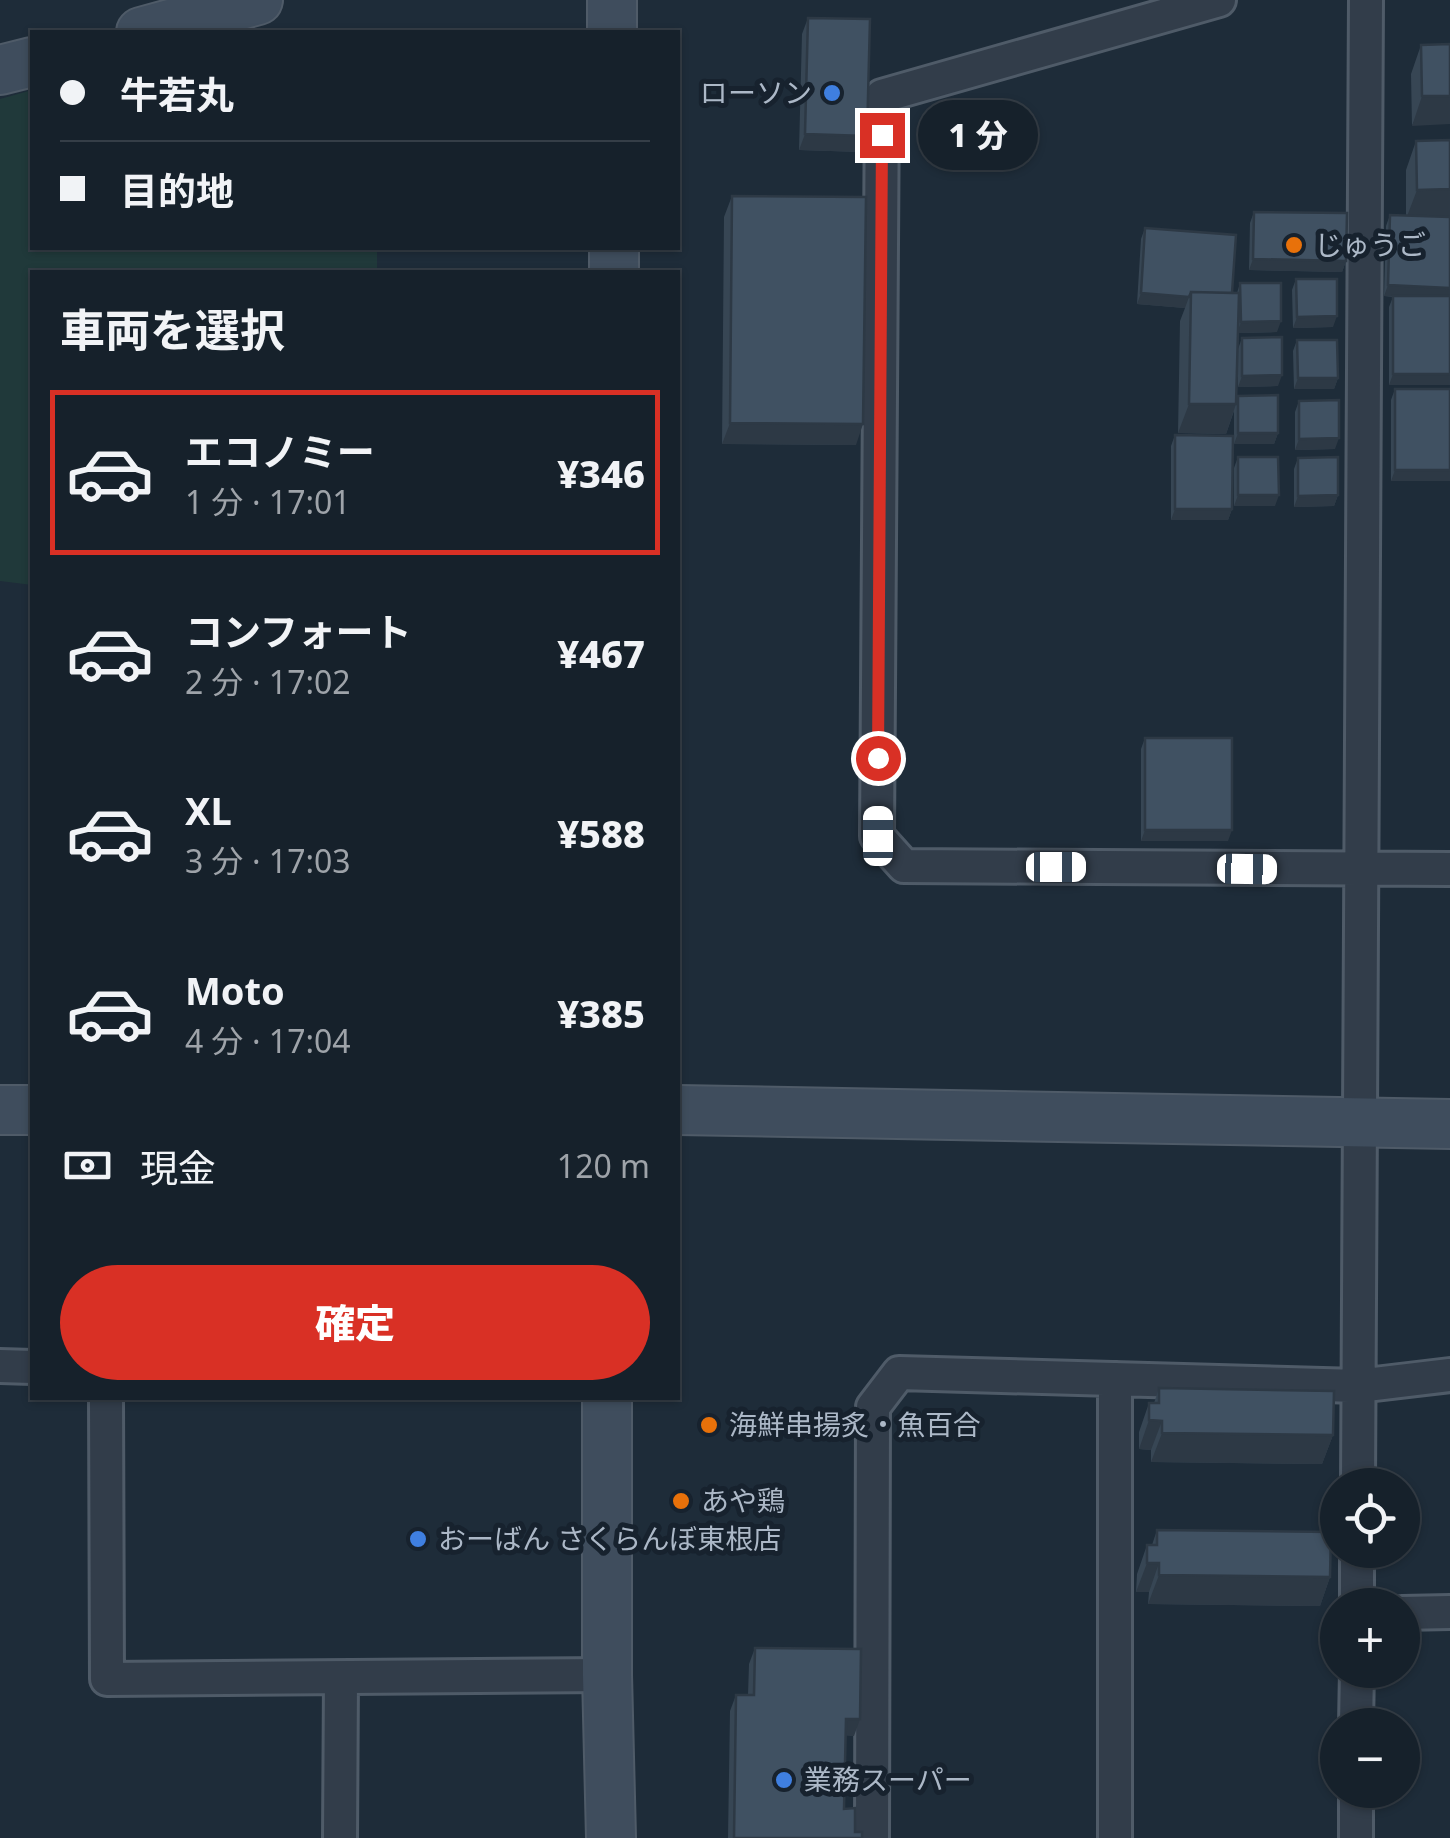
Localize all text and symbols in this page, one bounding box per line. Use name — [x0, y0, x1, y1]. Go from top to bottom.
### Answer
text: 牛若丸 — [120, 68, 234, 120]
place label: ローソン — [700, 73, 812, 111]
marker: ローソン — [821, 82, 843, 104]
callout: 1 分 — [917, 100, 1037, 170]
route end — [860, 113, 905, 158]
text: 1 分 — [949, 113, 1007, 156]
text: 目的地 — [120, 164, 234, 216]
place label: じゅうご — [1314, 225, 1426, 263]
marker: じゅうご — [1283, 234, 1305, 256]
text: 車両を選択 — [60, 299, 285, 360]
text: エコノミー — [185, 425, 375, 477]
icon: car — [65, 428, 155, 518]
text: ¥346 — [557, 447, 645, 499]
text: 1 分 · 17:01 — [185, 480, 351, 523]
text: コンフォート — [185, 605, 412, 657]
icon: car — [65, 608, 155, 698]
text: ¥467 — [557, 627, 645, 679]
text: 2 分 · 17:02 — [185, 660, 351, 703]
route start — [856, 736, 901, 781]
text: XL — [185, 784, 232, 836]
icon: car — [65, 788, 155, 878]
car — [863, 806, 893, 866]
text: ¥588 — [557, 807, 645, 859]
text: 3 分 · 17:03 — [185, 839, 351, 882]
car — [1026, 852, 1086, 882]
car — [1217, 853, 1277, 885]
text: Moto — [185, 964, 285, 1016]
icon: car — [65, 968, 155, 1058]
text: ¥385 — [557, 987, 645, 1039]
text: 4 分 · 17:04 — [185, 1019, 351, 1062]
icon: cash — [60, 1138, 115, 1193]
text: 現金 — [140, 1141, 216, 1193]
text: 120 m — [557, 1144, 650, 1187]
button: 確定 — [60, 1265, 650, 1380]
place label: 海鮮串揚炙・魚百合 — [729, 1405, 981, 1443]
marker: 海鮮串揚炙・魚百合 — [698, 1414, 720, 1436]
map controls — [1320, 1468, 1420, 1808]
button: locate — [1320, 1468, 1420, 1568]
place label: あや鶏 — [701, 1481, 785, 1519]
marker: あや鶏 — [670, 1490, 692, 1512]
place label: おーばん さくらんぼ東根店 — [438, 1519, 781, 1557]
marker: おーばん さくらんぼ東根店 — [407, 1528, 429, 1550]
button: + — [1320, 1588, 1420, 1688]
button: − — [1320, 1708, 1420, 1808]
place label: 業務スーパー — [804, 1760, 972, 1798]
marker: 業務スーパー — [773, 1769, 795, 1791]

